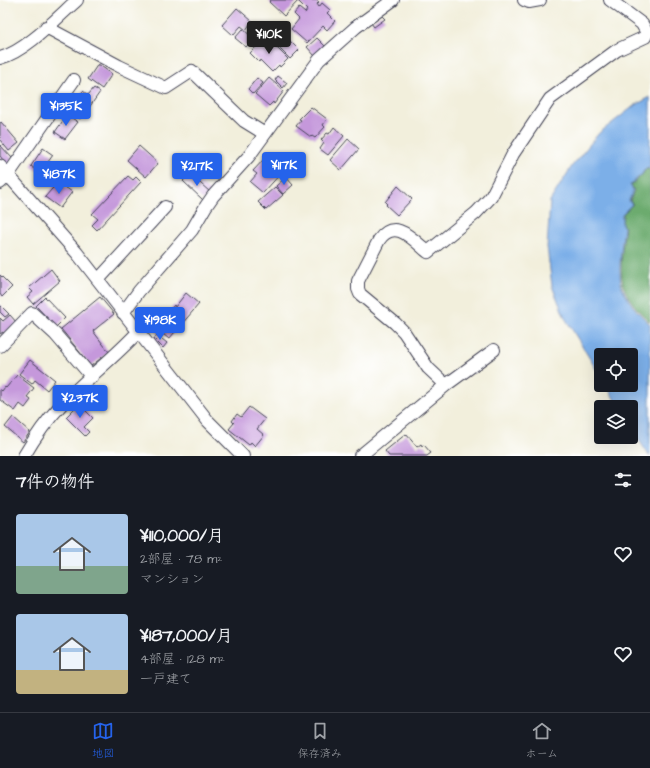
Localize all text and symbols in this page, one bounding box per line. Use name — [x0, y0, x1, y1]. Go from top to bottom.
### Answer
pin: ¥110K — [241, 21, 297, 55]
text: ¥110K — [256, 25, 282, 43]
pin: ¥135K — [38, 93, 94, 127]
text: ¥135K — [50, 97, 82, 115]
pin: ¥117K — [256, 152, 312, 186]
pin: ¥217K — [169, 153, 225, 187]
text: ¥117K — [271, 156, 297, 174]
text: ¥217K — [181, 157, 213, 175]
pin: ¥187K — [31, 161, 87, 195]
text: ¥187K — [43, 165, 75, 183]
pin: ¥198K — [132, 307, 188, 341]
text: ¥198K — [144, 311, 176, 329]
map controls — [594, 348, 638, 444]
button: locate — [594, 348, 638, 392]
pin: ¥237K — [52, 385, 108, 419]
text: ¥237K — [62, 389, 98, 407]
button: layers — [594, 400, 638, 444]
icon: filters — [612, 469, 634, 491]
text: 7件の物件 — [16, 470, 94, 494]
text: ¥110,000/月 — [140, 524, 224, 548]
icon: home — [48, 530, 96, 578]
icon: heart — [612, 543, 634, 565]
text: 2部屋 · 78 m² — [140, 550, 222, 568]
text: マンション — [140, 570, 204, 588]
text: ¥187,000/月 — [140, 624, 233, 648]
icon: home — [48, 630, 96, 678]
icon: heart — [612, 643, 634, 665]
text: 4部屋 · 128 m² — [140, 650, 225, 668]
text: 一戸建て — [140, 670, 192, 688]
tab: 地図 — [92, 720, 114, 761]
tab: 保存済み — [298, 720, 342, 761]
tab: ホーム — [526, 720, 558, 761]

